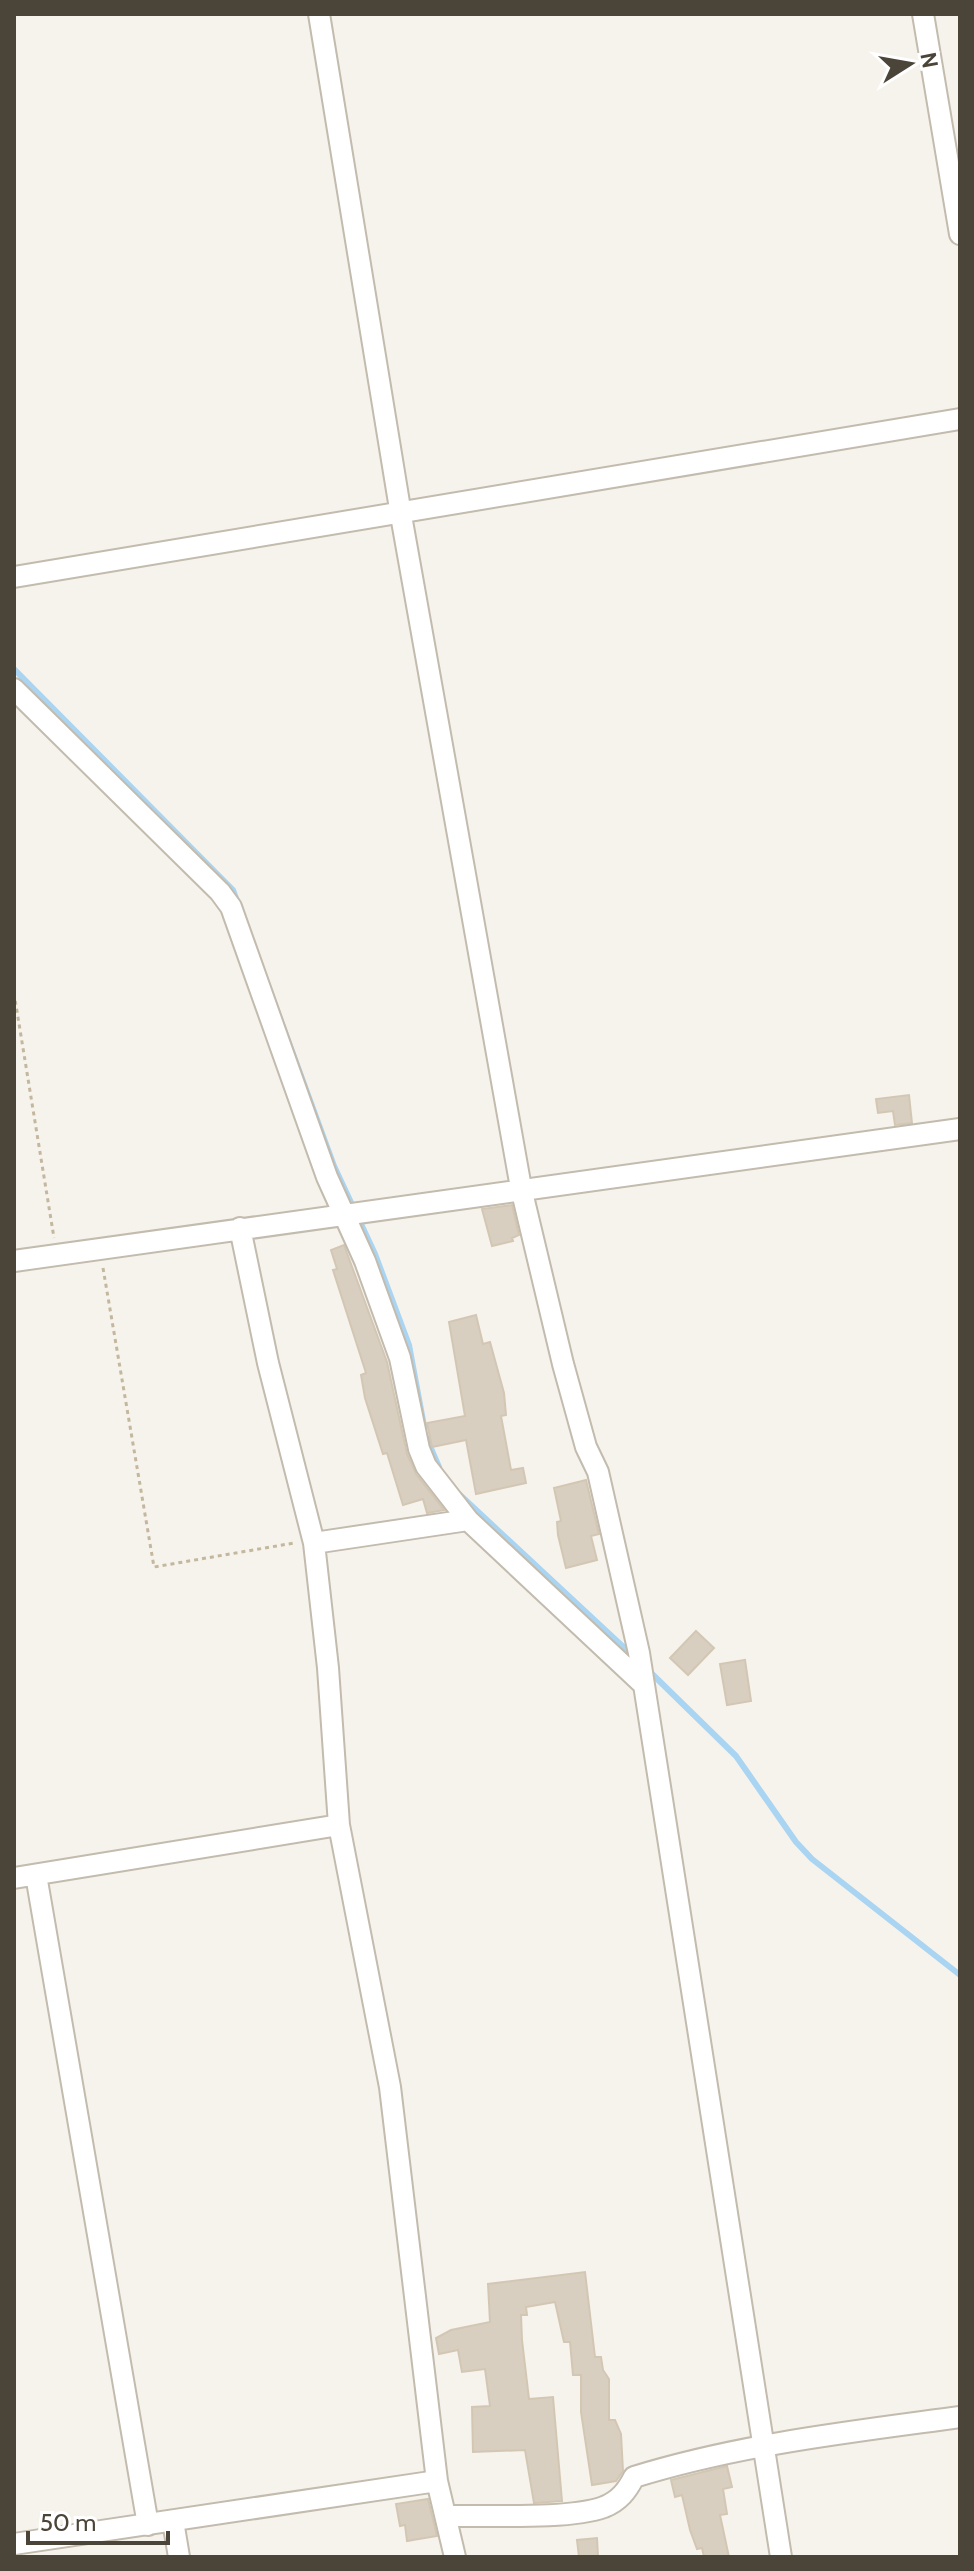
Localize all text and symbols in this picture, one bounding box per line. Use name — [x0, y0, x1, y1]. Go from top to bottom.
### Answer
north arrow — [870, 24, 950, 104]
text: N — [914, 50, 944, 70]
scale bar — [28, 2495, 168, 2545]
text: 50 m — [40, 2508, 96, 2537]

